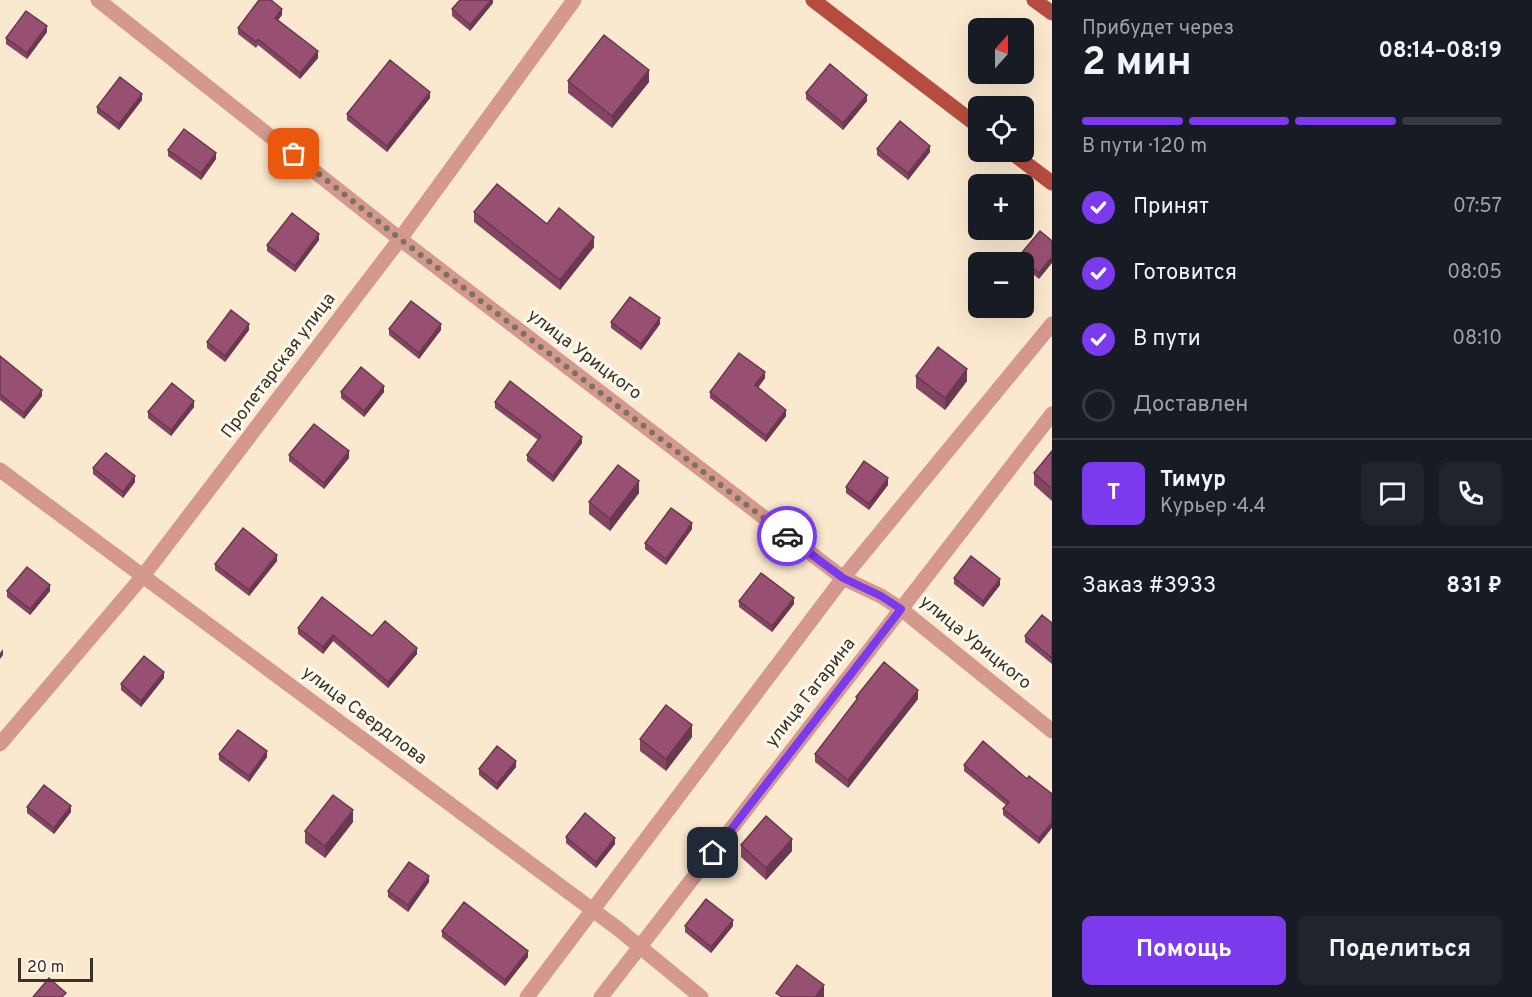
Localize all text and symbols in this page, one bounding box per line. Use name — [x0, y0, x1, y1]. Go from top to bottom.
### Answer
text: Прибудет через — [1082, 16, 1234, 42]
north arrow — [968, 18, 1034, 84]
map controls — [968, 18, 1034, 318]
text: 08:14–08:19 — [1378, 38, 1502, 65]
text: 2 мин — [1082, 40, 1192, 89]
button: locate — [968, 96, 1034, 162]
pin — [268, 128, 319, 179]
text: В пути · 120 m — [1082, 134, 1207, 160]
icon: bag — [277, 137, 310, 170]
button: + — [968, 174, 1034, 240]
icon: check — [1082, 191, 1115, 224]
text: Принят — [1133, 194, 1209, 221]
text: 07:57 — [1453, 194, 1502, 220]
button: − — [968, 252, 1034, 318]
icon: check — [1082, 257, 1115, 290]
text: Готовится — [1133, 260, 1237, 287]
text: 08:05 — [1447, 260, 1502, 286]
street label: Пролетарская улица — [217, 288, 341, 444]
street label: улица Урицкого — [522, 304, 646, 406]
icon: check — [1082, 323, 1115, 356]
text: В пути — [1133, 326, 1201, 353]
text: 08:10 — [1452, 326, 1502, 352]
text: Доставлен — [1133, 392, 1248, 419]
button: chat — [1361, 462, 1424, 525]
button: phone — [1439, 462, 1502, 525]
text: Тимур — [1160, 467, 1226, 494]
text: Т — [1107, 480, 1120, 507]
text: Курьер · 4.4 — [1160, 494, 1266, 520]
courier — [757, 506, 817, 566]
icon: car — [771, 520, 804, 553]
text: Заказ #3933 — [1082, 573, 1216, 600]
text: 831 ₽ — [1446, 573, 1502, 600]
street label: улица Урицкого — [914, 591, 1036, 695]
street label: улица Гагарина — [761, 633, 861, 753]
street label: улица Свердлова — [297, 661, 431, 771]
pin — [687, 827, 738, 878]
icon: home — [696, 836, 729, 869]
button: Помощь — [1082, 916, 1286, 985]
button: Поделиться — [1298, 916, 1502, 985]
scale bar — [18, 955, 93, 982]
text: 20 m — [27, 958, 64, 978]

